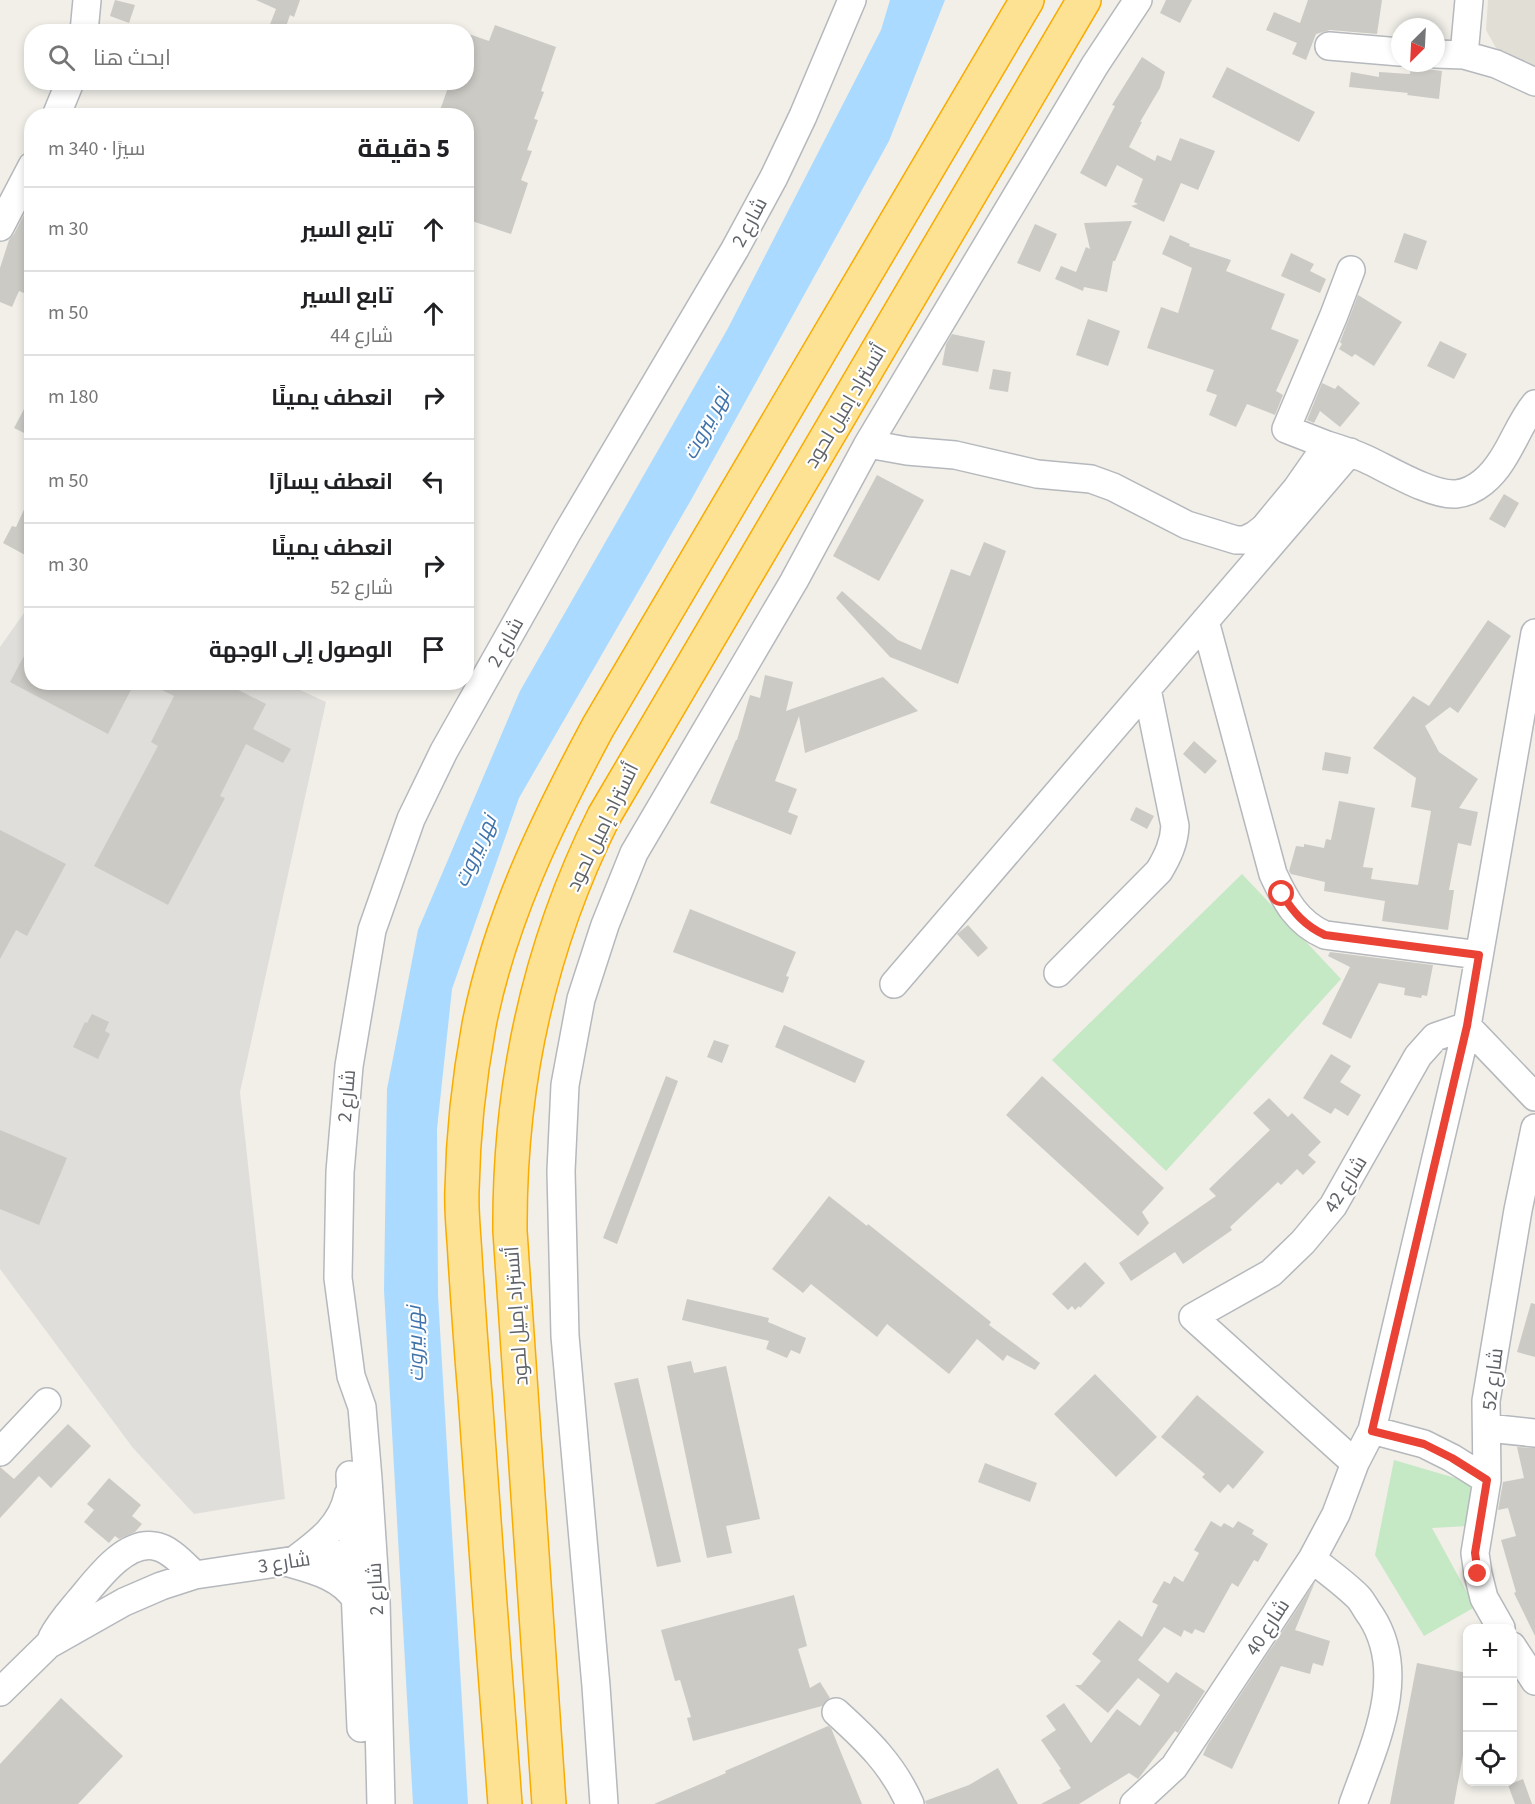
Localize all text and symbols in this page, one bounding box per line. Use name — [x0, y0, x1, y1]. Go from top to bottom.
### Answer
north arrow — [1391, 18, 1445, 72]
search box — [24, 24, 474, 90]
icon: search — [45, 41, 78, 74]
text: ابحث هنا — [93, 42, 171, 74]
text: 5 دقيقة — [358, 130, 450, 167]
text: سيرًا · 340 m — [48, 135, 145, 163]
street label: شارع 2 — [725, 193, 775, 252]
icon: ahead — [417, 213, 450, 246]
text: تابع السير — [301, 214, 393, 246]
text: 30 m — [48, 215, 88, 243]
text: تابع السير — [301, 280, 393, 312]
icon: ahead — [417, 297, 450, 330]
text: 50 m — [48, 299, 88, 327]
text: شارع 44 — [330, 322, 393, 350]
street label: أتستراد إميل لحود — [798, 339, 894, 474]
icon: right — [417, 381, 450, 414]
water label: نهر بيروت — [675, 381, 738, 465]
text: انعطف يمينًا — [271, 382, 393, 414]
text: 180 m — [48, 383, 98, 411]
icon: left — [417, 465, 450, 498]
text: انعطف يسارًا — [269, 466, 393, 498]
text: 50 m — [48, 467, 88, 495]
text: انعطف يمينًا — [271, 532, 393, 564]
icon: right — [417, 549, 450, 582]
text: 30 m — [48, 551, 88, 579]
text: شارع 52 — [330, 574, 393, 602]
street label: شارع 2 — [481, 613, 531, 672]
icon: arrive — [417, 633, 450, 666]
text: الوصول إلى الوجهة — [209, 634, 393, 666]
street label: أتستراد إميل لحود — [560, 759, 646, 896]
water label: نهر بيروت — [446, 808, 505, 892]
route start — [1268, 880, 1294, 906]
street label: شارع 2 — [331, 1069, 363, 1124]
street label: شارع 42 — [1317, 1151, 1374, 1219]
street label: أتستراد إميل لحود — [498, 1245, 536, 1387]
water label: نهر بيروت — [399, 1303, 431, 1383]
street label: شارع 52 — [1475, 1346, 1511, 1412]
street label: شارع 3 — [256, 1545, 312, 1581]
route end — [1464, 1560, 1490, 1586]
street label: شارع 2 — [361, 1562, 391, 1616]
street label: شارع 40 — [1239, 1594, 1297, 1661]
map controls — [1463, 1624, 1517, 1786]
button: + — [1463, 1624, 1517, 1678]
button: − — [1463, 1678, 1517, 1732]
button: locate — [1463, 1732, 1517, 1786]

